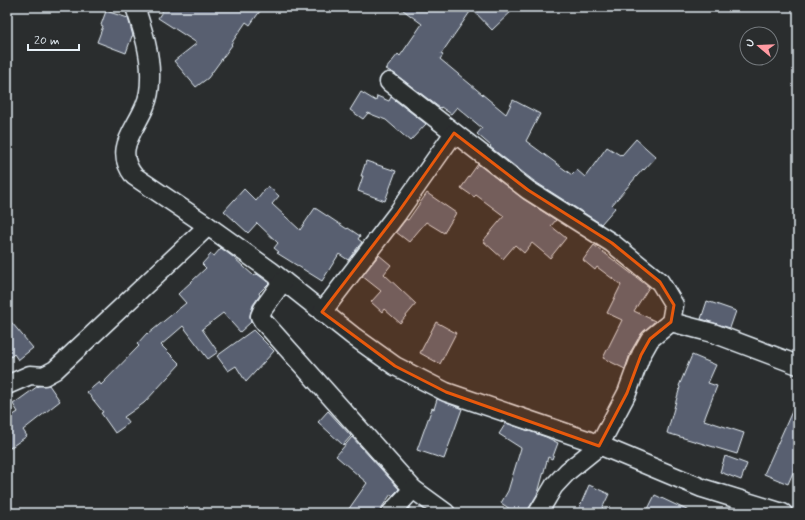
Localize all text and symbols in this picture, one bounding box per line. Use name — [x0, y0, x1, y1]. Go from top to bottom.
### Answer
scale bar — [28, 26, 79, 52]
north arrow — [739, 26, 779, 66]
text: 20 m — [34, 33, 60, 49]
text: U — [743, 37, 758, 49]

